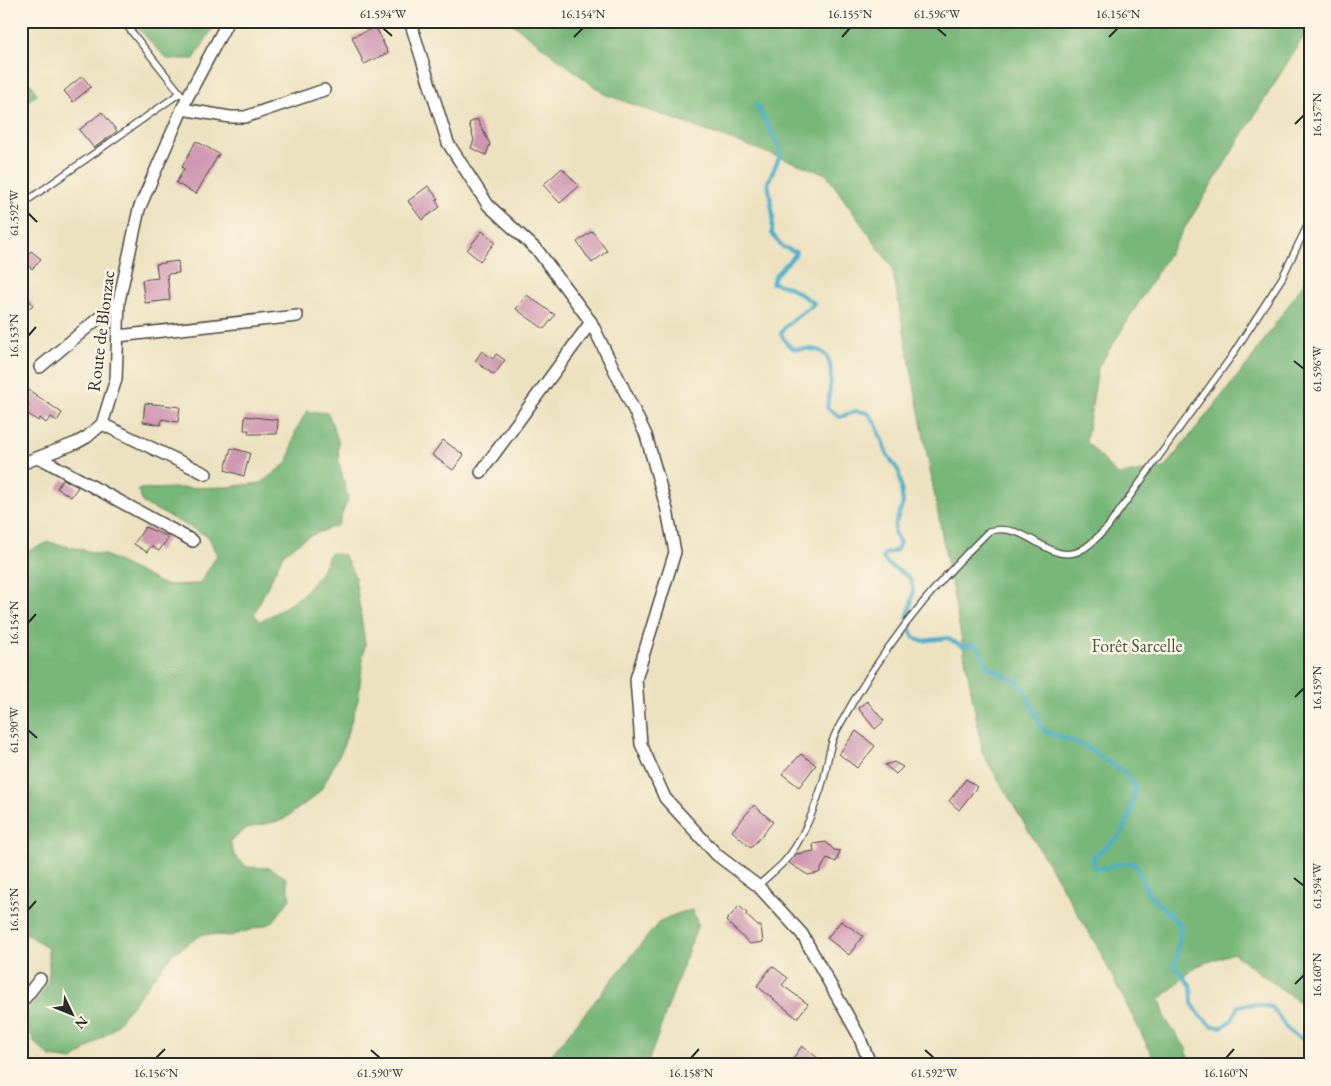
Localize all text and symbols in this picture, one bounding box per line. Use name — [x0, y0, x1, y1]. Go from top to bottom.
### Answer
text: 61.594°W — [360, 6, 407, 22]
text: 16.154°N — [561, 6, 606, 22]
text: 16.155°N — [828, 6, 873, 22]
text: 61.596°W — [914, 6, 961, 22]
text: 16.156°N — [1096, 6, 1141, 22]
text: 16.157°N — [1309, 92, 1325, 137]
text: 61.592°W — [6, 189, 22, 236]
street label: Route de Blonzac — [82, 269, 119, 393]
text: 16.153°N — [6, 313, 22, 358]
text: 61.596°W — [1309, 345, 1325, 392]
text: 16.154°N — [6, 600, 22, 645]
park label: Forêt Sarcelle — [1091, 634, 1183, 657]
text: 16.159°N — [1309, 665, 1325, 710]
text: 61.590°W — [6, 706, 22, 753]
text: 61.594°W — [1309, 862, 1325, 909]
text: 16.155°N — [6, 887, 22, 932]
text: 16.160°N — [1309, 952, 1325, 997]
north arrow — [48, 988, 98, 1038]
text: N — [71, 1013, 92, 1034]
text: 16.156°N — [134, 1065, 179, 1081]
text: 61.590°W — [357, 1065, 404, 1081]
text: 16.158°N — [669, 1065, 714, 1081]
text: 61.592°W — [911, 1065, 958, 1081]
text: 16.160°N — [1204, 1065, 1249, 1081]

